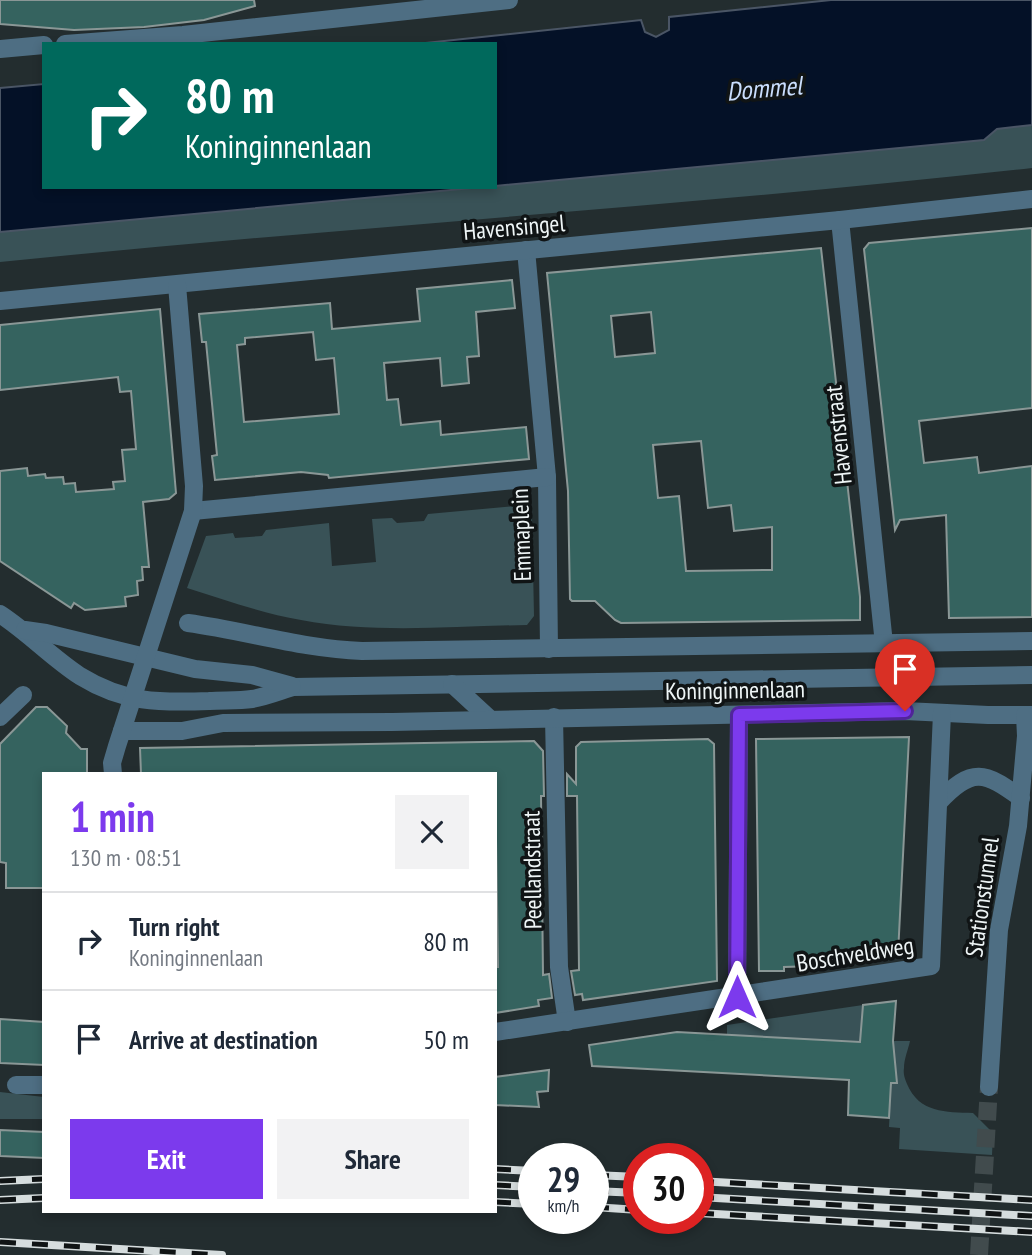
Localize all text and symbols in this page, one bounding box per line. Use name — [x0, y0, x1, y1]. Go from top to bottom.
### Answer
text: 80 m — [185, 63, 274, 127]
water label: Dommel — [725, 68, 806, 108]
icon: right — [70, 70, 161, 161]
text: Koninginnenlaan — [185, 125, 372, 167]
street label: Havensingel — [462, 207, 567, 247]
street label: Havenstraat — [817, 384, 859, 486]
street label: Emmaplein — [504, 488, 538, 582]
pin — [875, 639, 935, 711]
icon: arrive — [886, 650, 924, 688]
street label: Koninginnenlaan — [665, 673, 805, 707]
text: 1 min — [70, 789, 155, 844]
button: close — [395, 795, 469, 869]
street label: Peellandstraat — [515, 810, 549, 930]
street label: Stationstunnel — [958, 835, 1006, 959]
text: 130 m · 08:51 — [70, 843, 182, 872]
text: Turn right — [129, 910, 220, 943]
icon: right — [70, 922, 108, 960]
text: 80 m — [423, 925, 469, 958]
street label: Boschveldweg — [794, 929, 916, 979]
text: Koninginnenlaan — [129, 943, 263, 972]
position arrow — [700, 960, 774, 1034]
icon: arrive — [70, 1020, 108, 1058]
text: Arrive at destination — [129, 1023, 318, 1056]
text: 50 m — [423, 1023, 469, 1056]
button: Exit — [70, 1119, 263, 1199]
button: Share — [277, 1119, 469, 1199]
speed limit sign: 30 — [623, 1143, 714, 1234]
text: 29 — [547, 1156, 580, 1202]
text: km/h — [548, 1194, 579, 1217]

